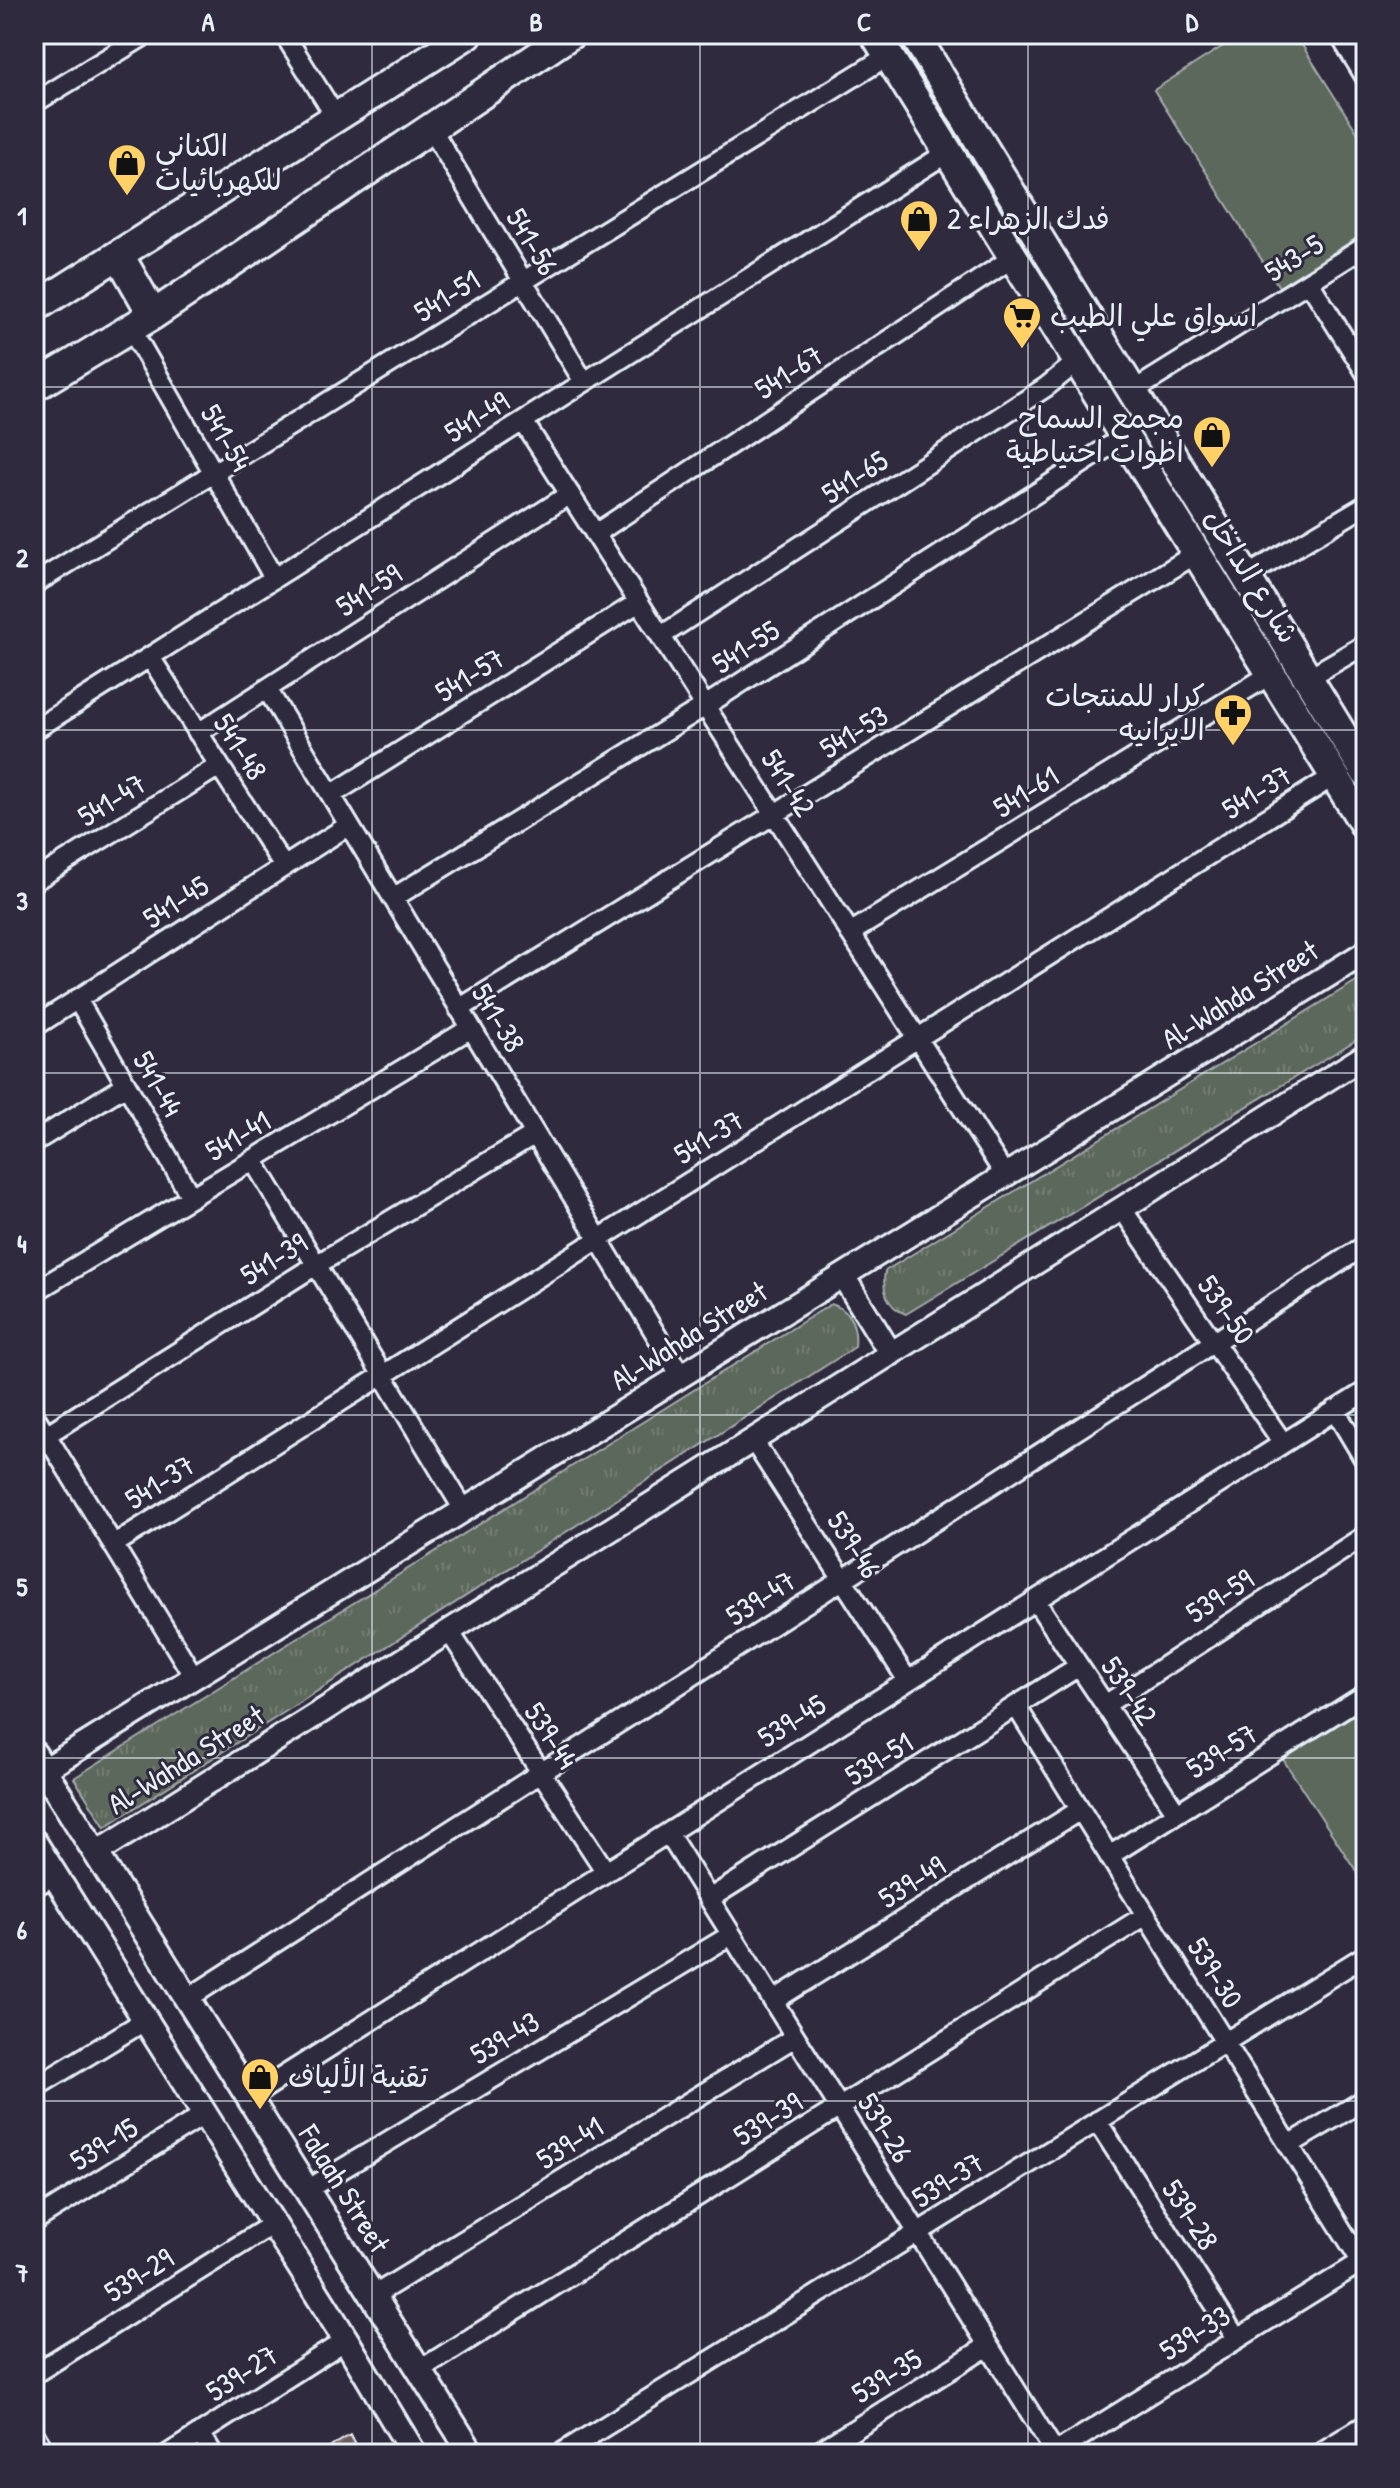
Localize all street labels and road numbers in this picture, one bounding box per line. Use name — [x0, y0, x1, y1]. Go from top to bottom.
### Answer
street label: 541-56 — [497, 200, 568, 282]
street label: 543-5 — [1256, 224, 1331, 291]
street label: 541-51 — [406, 260, 487, 331]
street label: 541-67 — [747, 334, 830, 408]
street label: 541-49 — [437, 381, 516, 451]
street label: 541-54 — [192, 397, 262, 478]
street label: 541-65 — [814, 440, 896, 512]
street label: شارع الداخل — [1193, 500, 1309, 652]
street label: 541-59 — [328, 553, 409, 625]
street label: 541-55 — [704, 610, 787, 683]
street label: 541-57 — [427, 637, 512, 711]
street label: 541-53 — [812, 695, 895, 767]
street label: 541-48 — [205, 706, 277, 787]
street label: 541-42 — [752, 741, 825, 824]
street label: 541-37 — [1214, 754, 1299, 828]
street label: 541-61 — [985, 756, 1066, 827]
street label: 541-47 — [70, 763, 153, 835]
street label: 541-45 — [135, 865, 216, 937]
street label: Al-Wahda Street — [1153, 930, 1326, 1058]
street label: 541-38 — [463, 976, 535, 1059]
street label: 541-44 — [124, 1043, 194, 1124]
street label: 541-37 — [666, 1099, 751, 1173]
street label: 541-41 — [198, 1100, 277, 1170]
street label: 541-39 — [233, 1222, 314, 1294]
street label: 539-50 — [1189, 1267, 1265, 1352]
street label: Al-Wahda Street — [602, 1271, 775, 1399]
street label: 541-37 — [117, 1444, 202, 1518]
street label: 539-46 — [818, 1503, 891, 1586]
street label: 539-59 — [1178, 1559, 1261, 1632]
street label: 539-47 — [718, 1560, 803, 1634]
street label: 539-42 — [1092, 1648, 1167, 1733]
street label: 539-45 — [750, 1684, 833, 1757]
street label: 539-44 — [516, 1694, 588, 1776]
street label: Al-Wahda Street — [99, 1695, 272, 1823]
street label: 539-57 — [1178, 1713, 1265, 1787]
street label: 539-51 — [837, 1722, 920, 1794]
street label: 539-49 — [871, 1845, 952, 1917]
street label: 539-30 — [1179, 1930, 1253, 2015]
street label: 539-43 — [462, 2001, 546, 2073]
street label: 539-39 — [726, 2082, 809, 2155]
street label: 539-26 — [849, 2085, 923, 2170]
street label: 539-41 — [529, 2106, 610, 2178]
street label: 539-15 — [62, 2107, 145, 2179]
street label: Falaah Street — [289, 2116, 400, 2261]
street label: 539-37 — [904, 2142, 991, 2217]
street label: 539-28 — [1153, 2172, 1228, 2257]
street label: 539-29 — [96, 2238, 181, 2311]
street label: 539-33 — [1152, 2295, 1237, 2369]
street label: 539-27 — [198, 2334, 285, 2410]
street label: 539-35 — [844, 2338, 929, 2412]

